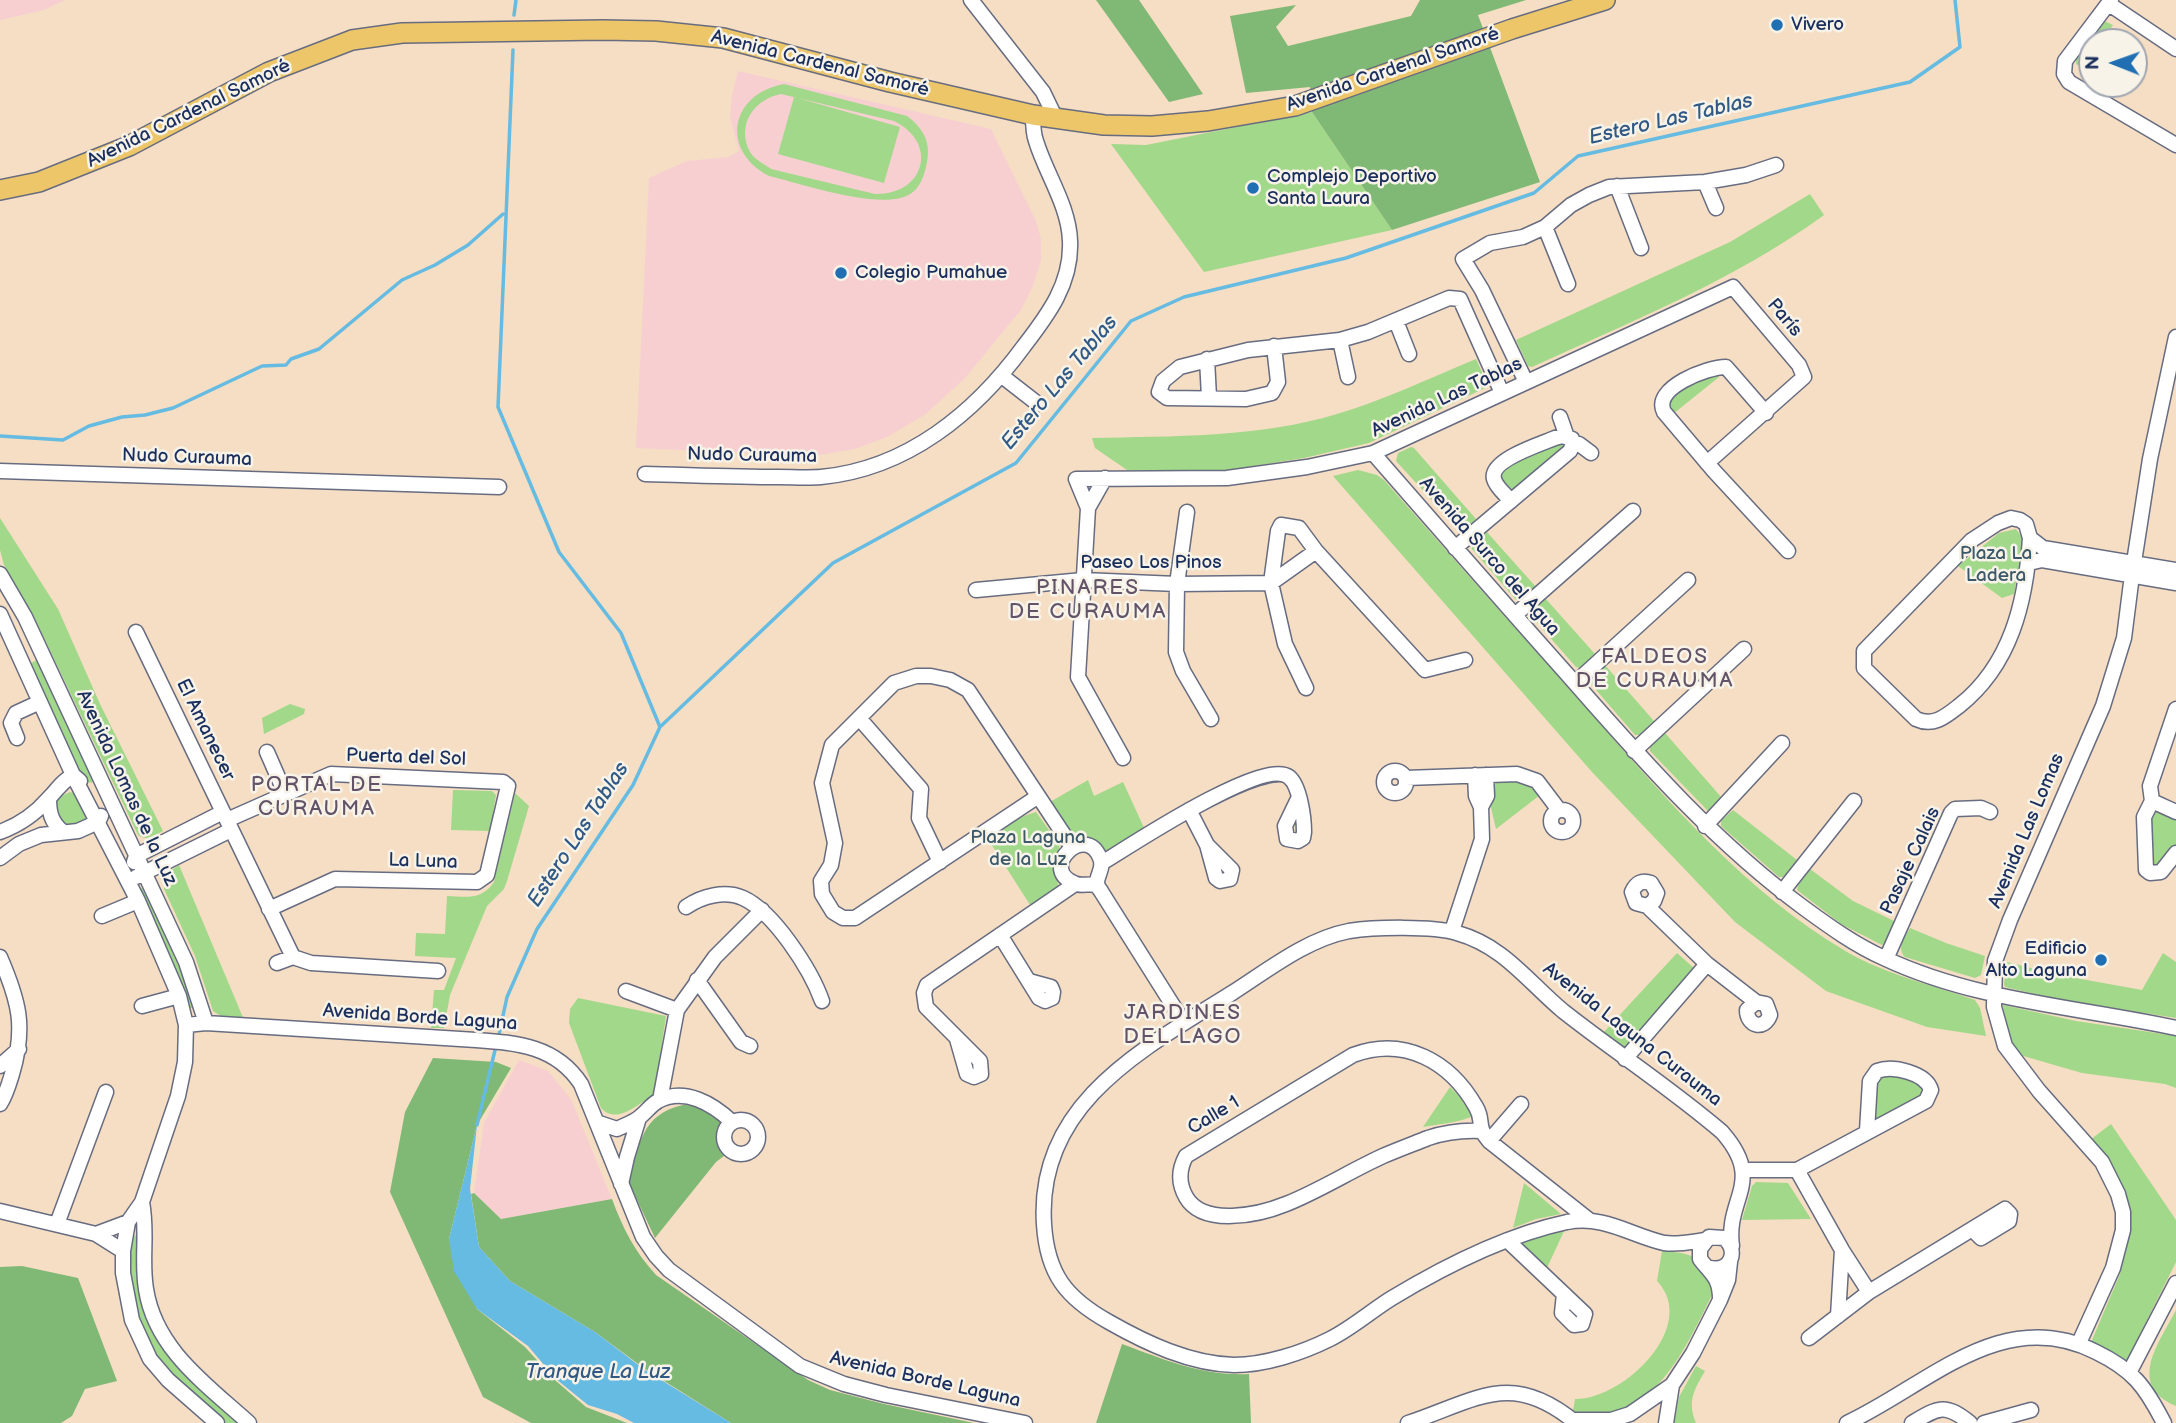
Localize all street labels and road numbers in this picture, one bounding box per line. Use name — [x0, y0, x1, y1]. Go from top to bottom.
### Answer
street label: Avenida Cardenal Samoré — [1284, 23, 1502, 117]
street label: Avenida Cardenal Samoré — [709, 26, 931, 102]
street label: Avenida Cardenal Samoré — [84, 55, 294, 173]
street label: París — [1762, 294, 1806, 342]
street label: Avenida Las Tablas — [1368, 353, 1526, 443]
street label: Nudo Curauma — [687, 443, 817, 469]
street label: Nudo Curauma — [122, 444, 252, 472]
street label: Avenida Surco del Agua — [1414, 473, 1564, 641]
street label: Paseo Los Pinos — [1080, 552, 1222, 574]
street label: El Amanecer — [171, 675, 239, 785]
street label: Avenida Lomas de la Luz — [71, 687, 181, 889]
street label: Puerta del Sol — [346, 745, 466, 771]
street label: Avenida Las Lomas — [1984, 750, 2070, 912]
street label: Pasaje Calais — [1876, 804, 1946, 918]
street label: La Luna — [388, 849, 458, 875]
street label: Avenida Laguna Curauma — [1538, 958, 1726, 1112]
street label: Avenida Borde Laguna — [322, 1000, 518, 1036]
street label: Calle 1 — [1184, 1092, 1244, 1140]
street label: Avenida Borde Laguna — [827, 1347, 1023, 1413]

